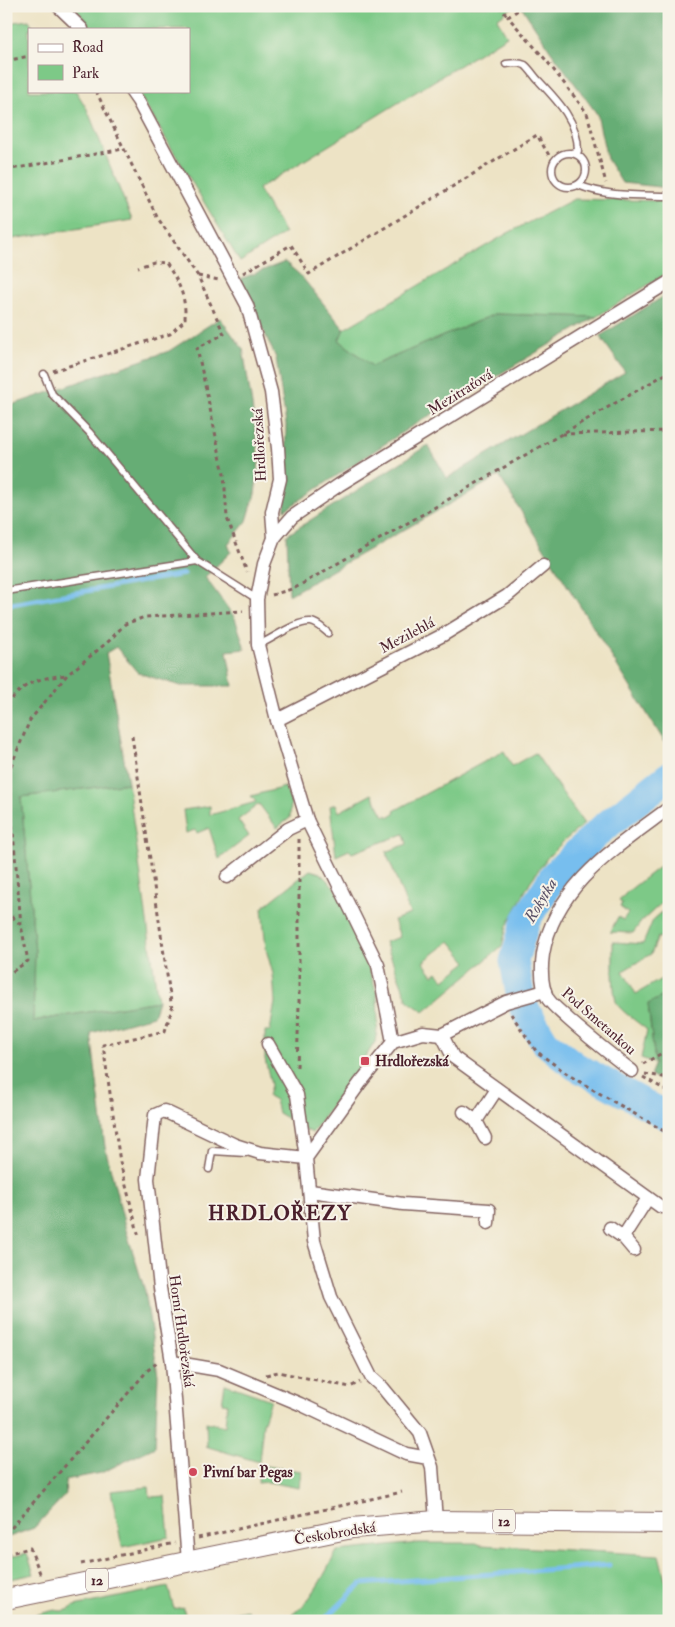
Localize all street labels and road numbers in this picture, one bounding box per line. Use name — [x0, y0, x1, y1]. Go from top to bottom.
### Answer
street label: Mezitraťová — [424, 365, 497, 420]
street label: Hrdlořezská — [248, 407, 271, 482]
street label: Mezilehlá — [376, 613, 439, 658]
street label: Pod Smetankou — [557, 984, 640, 1059]
street label: Horní Hrdlořezská — [164, 1274, 199, 1389]
road number: 12 — [493, 1510, 515, 1532]
street label: Českobrodská — [293, 1516, 378, 1549]
road number: 12 — [86, 1568, 108, 1592]

